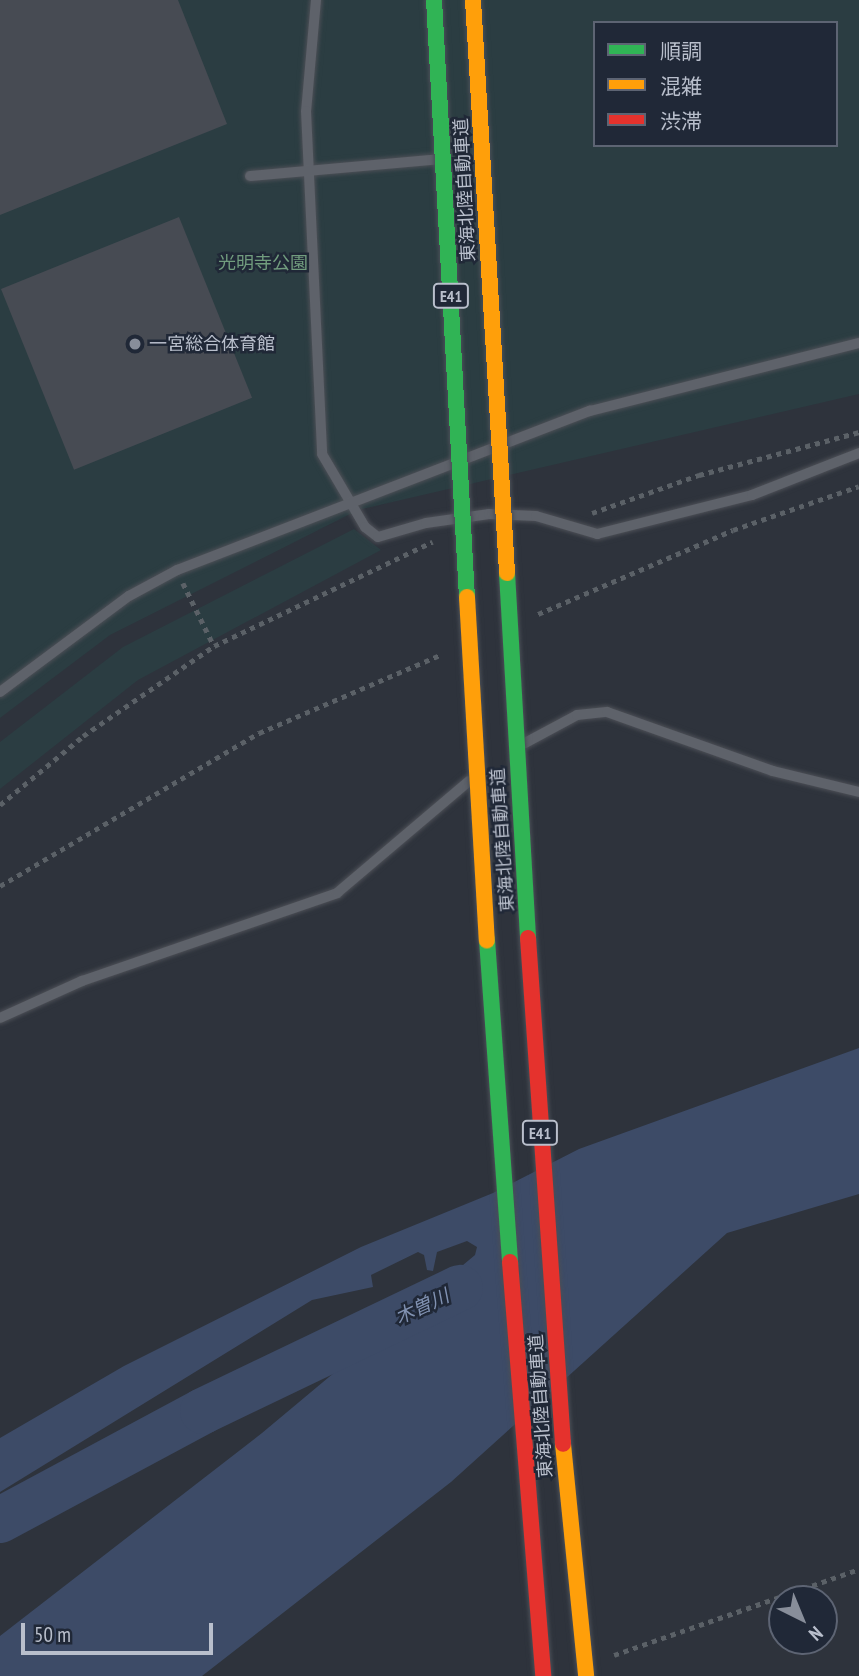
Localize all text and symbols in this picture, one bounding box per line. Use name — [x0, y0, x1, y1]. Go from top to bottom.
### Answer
legend — [593, 21, 838, 147]
text: 順調 — [660, 38, 702, 65]
text: 混雑 — [660, 73, 702, 100]
text: 渋滞 — [660, 108, 702, 135]
street label: 東海北陸自動車道 — [450, 118, 480, 262]
park label: 光明寺公園 — [218, 252, 308, 274]
road number: E41 — [432, 284, 470, 308]
place label: 一宮総合体育館 — [149, 333, 275, 355]
marker: 一宮総合体育館 — [127, 336, 143, 352]
street label: 東海北陸自動車道 — [487, 767, 519, 913]
road number: E41 — [521, 1120, 559, 1146]
water label: 木曽川 — [391, 1285, 453, 1329]
street label: 東海北陸自動車道 — [525, 1333, 557, 1479]
north arrow — [768, 1585, 838, 1655]
scale bar — [24, 1610, 217, 1654]
text: 50 m — [34, 1621, 71, 1648]
text: N — [804, 1622, 828, 1646]

